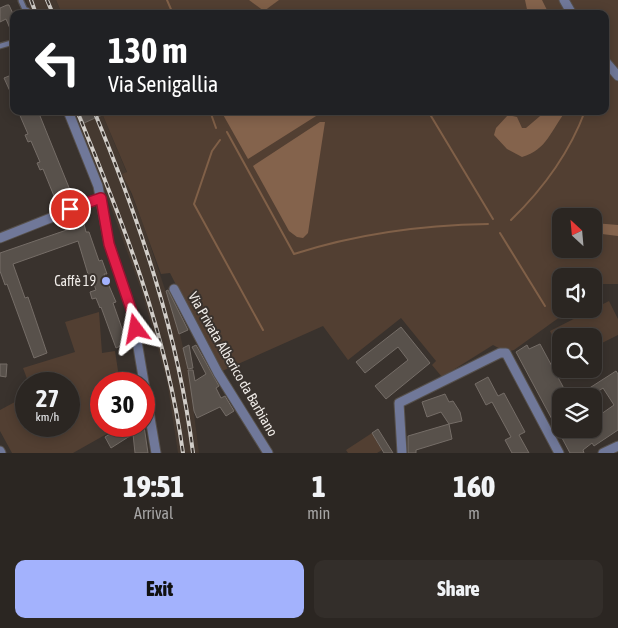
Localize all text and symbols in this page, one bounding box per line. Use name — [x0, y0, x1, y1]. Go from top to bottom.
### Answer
icon: left — [25, 30, 90, 95]
text: 130 m — [108, 30, 187, 70]
text: Via Senigallia — [108, 71, 218, 97]
pin — [49, 188, 91, 230]
icon: arrive — [56, 195, 84, 223]
north arrow — [552, 208, 602, 258]
map controls — [552, 208, 602, 438]
button: sound — [552, 268, 602, 318]
place label: Caffè 19 — [54, 273, 96, 289]
marker: Caffè 19 — [100, 275, 112, 287]
street label: Via Privata Alberico da Barbiano — [185, 289, 281, 439]
position arrow — [109, 302, 161, 354]
button: search — [552, 328, 602, 378]
speed limit sign: 30 — [90, 372, 155, 437]
text: 27 — [36, 384, 59, 412]
button: layers — [552, 388, 602, 438]
text: km/h — [36, 410, 59, 424]
text: 19:51 — [123, 469, 184, 503]
text: 1 — [312, 469, 326, 503]
text: 160 — [453, 469, 495, 503]
text: Arrival — [134, 504, 173, 522]
text: min — [307, 504, 330, 522]
text: m — [468, 504, 480, 522]
button: Exit — [15, 560, 304, 618]
button: Share — [314, 560, 603, 618]

